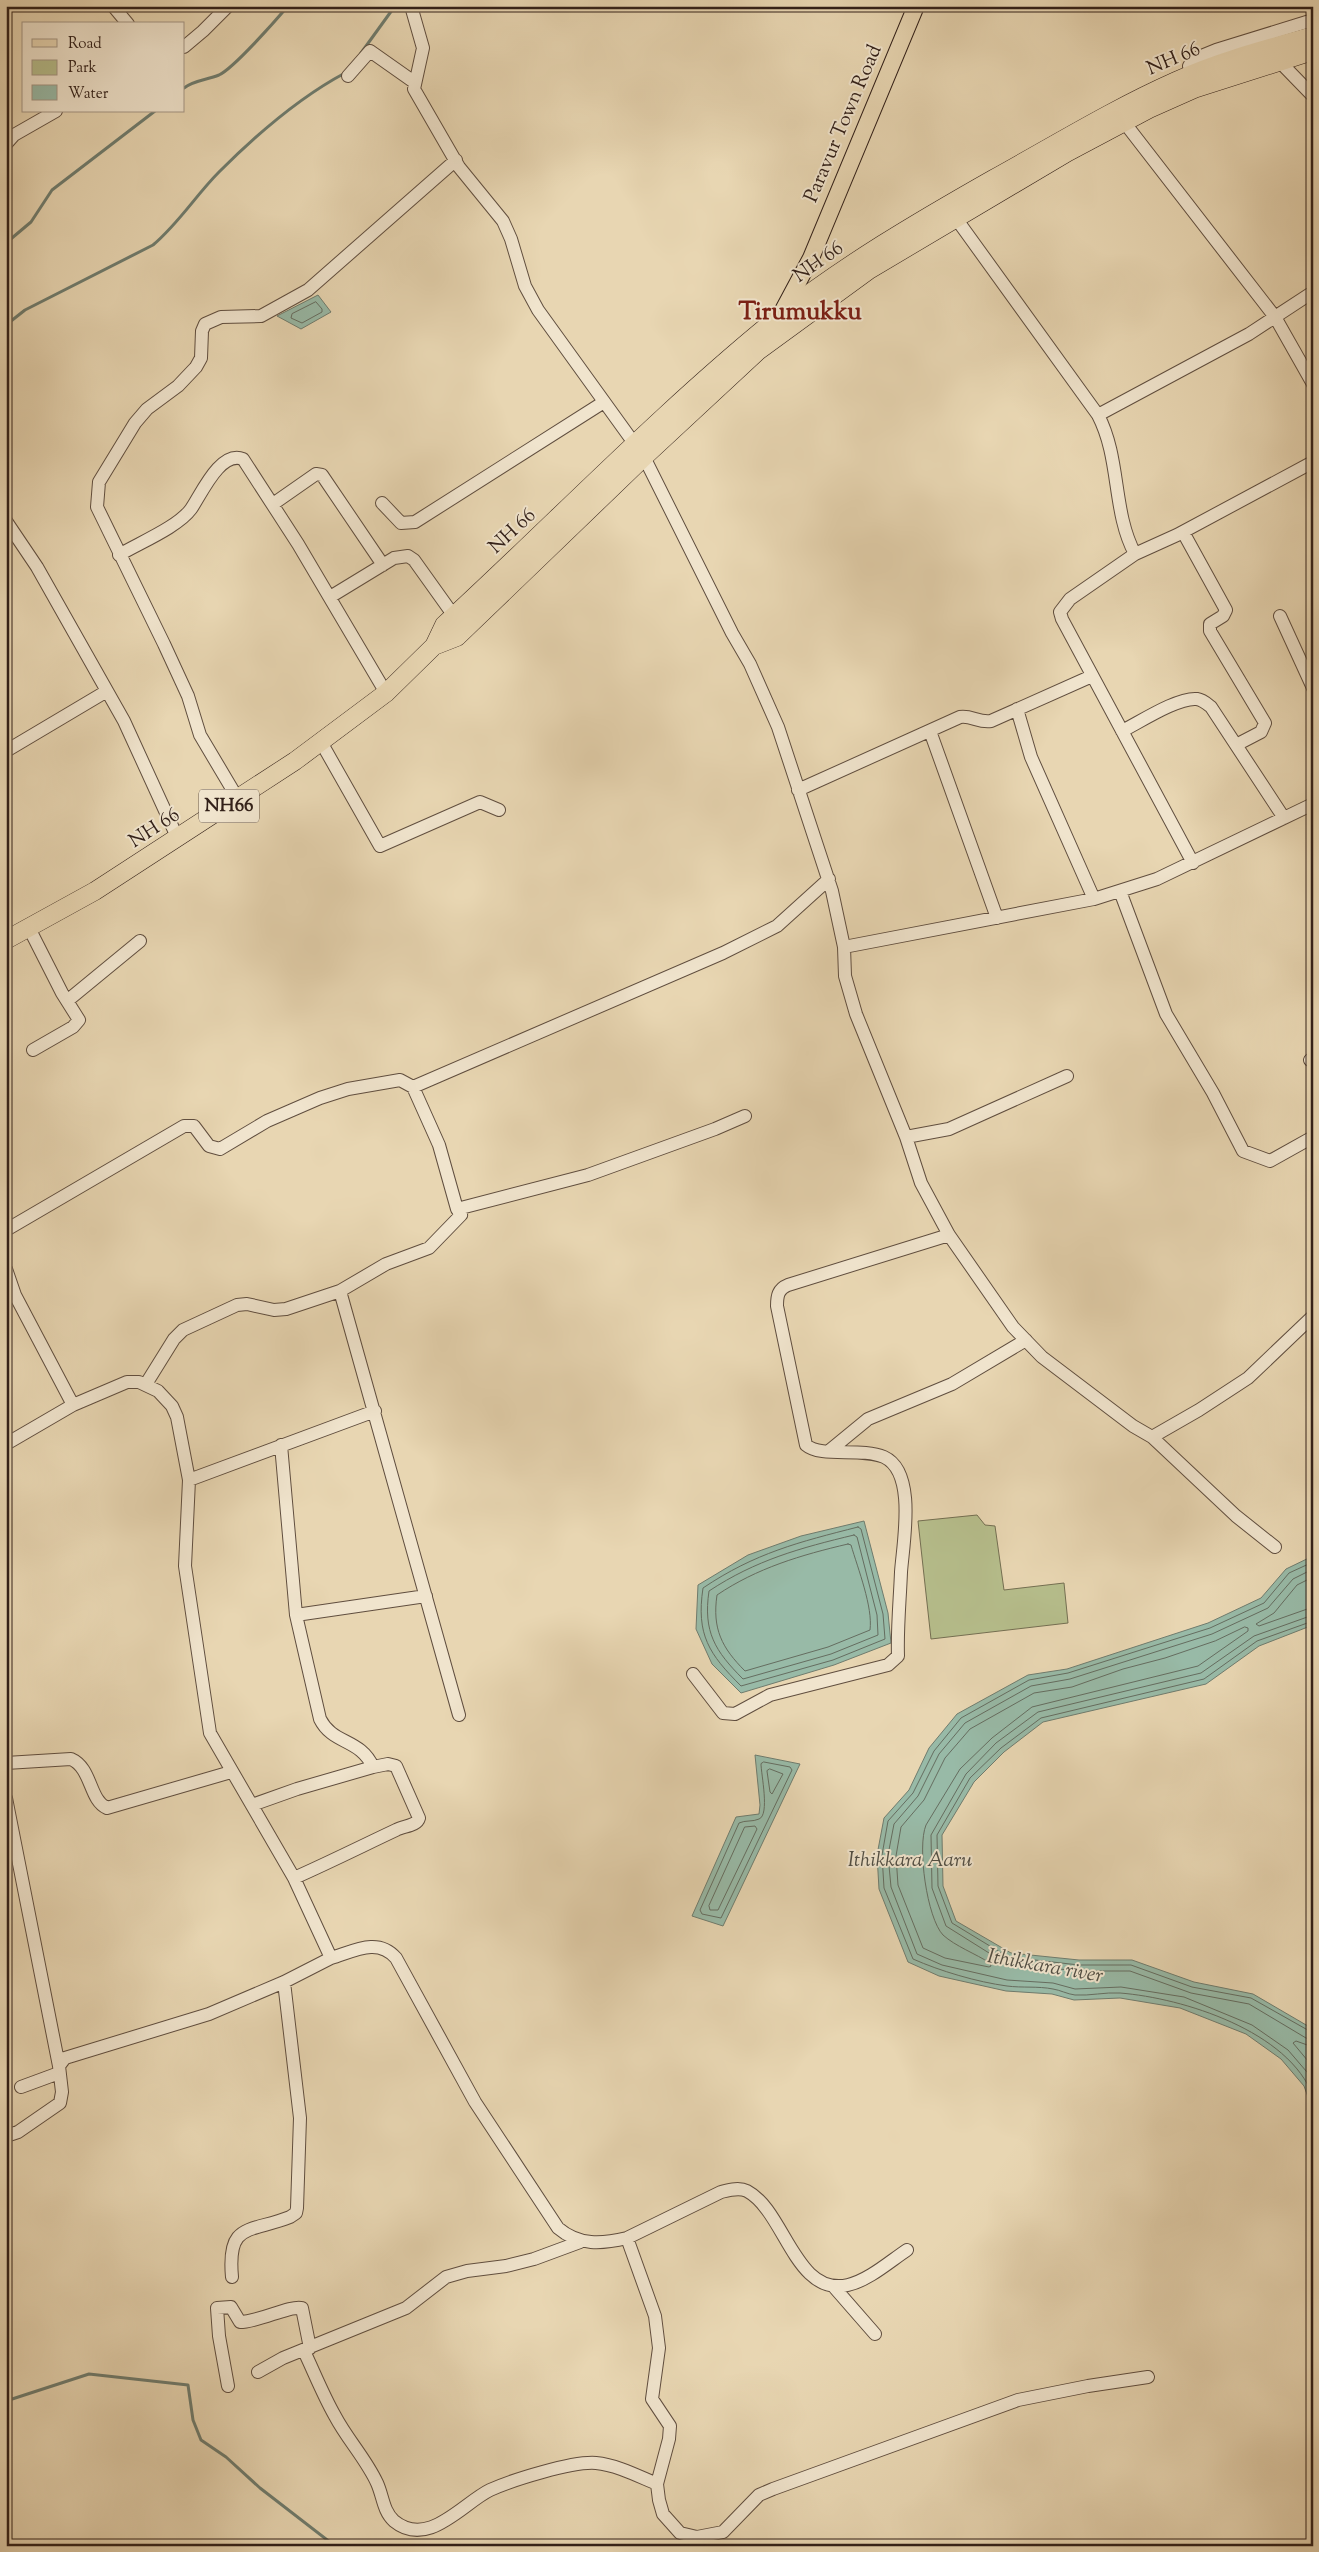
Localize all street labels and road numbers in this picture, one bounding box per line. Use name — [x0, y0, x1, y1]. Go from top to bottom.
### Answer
street label: NH 66 — [1143, 36, 1205, 84]
street label: Paravur Town Road — [798, 41, 890, 207]
street label: NH 66 — [788, 235, 850, 291]
street label: NH 66 — [483, 502, 543, 562]
road number: NH66 — [199, 789, 259, 822]
street label: NH 66 — [124, 802, 186, 856]

